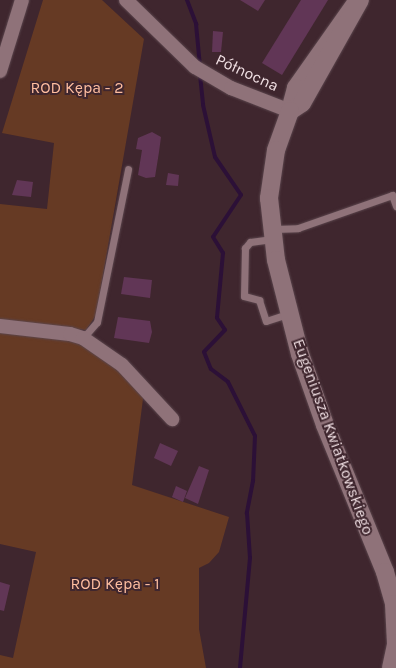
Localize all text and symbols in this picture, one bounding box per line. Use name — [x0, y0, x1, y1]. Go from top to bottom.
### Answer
street label: Północna — [212, 50, 282, 96]
park label: ROD Kępa - 2 — [30, 78, 124, 98]
street label: Eugeniusza Kwiatkowskiego — [289, 336, 377, 538]
park label: ROD Kępa - 1 — [70, 574, 160, 594]

